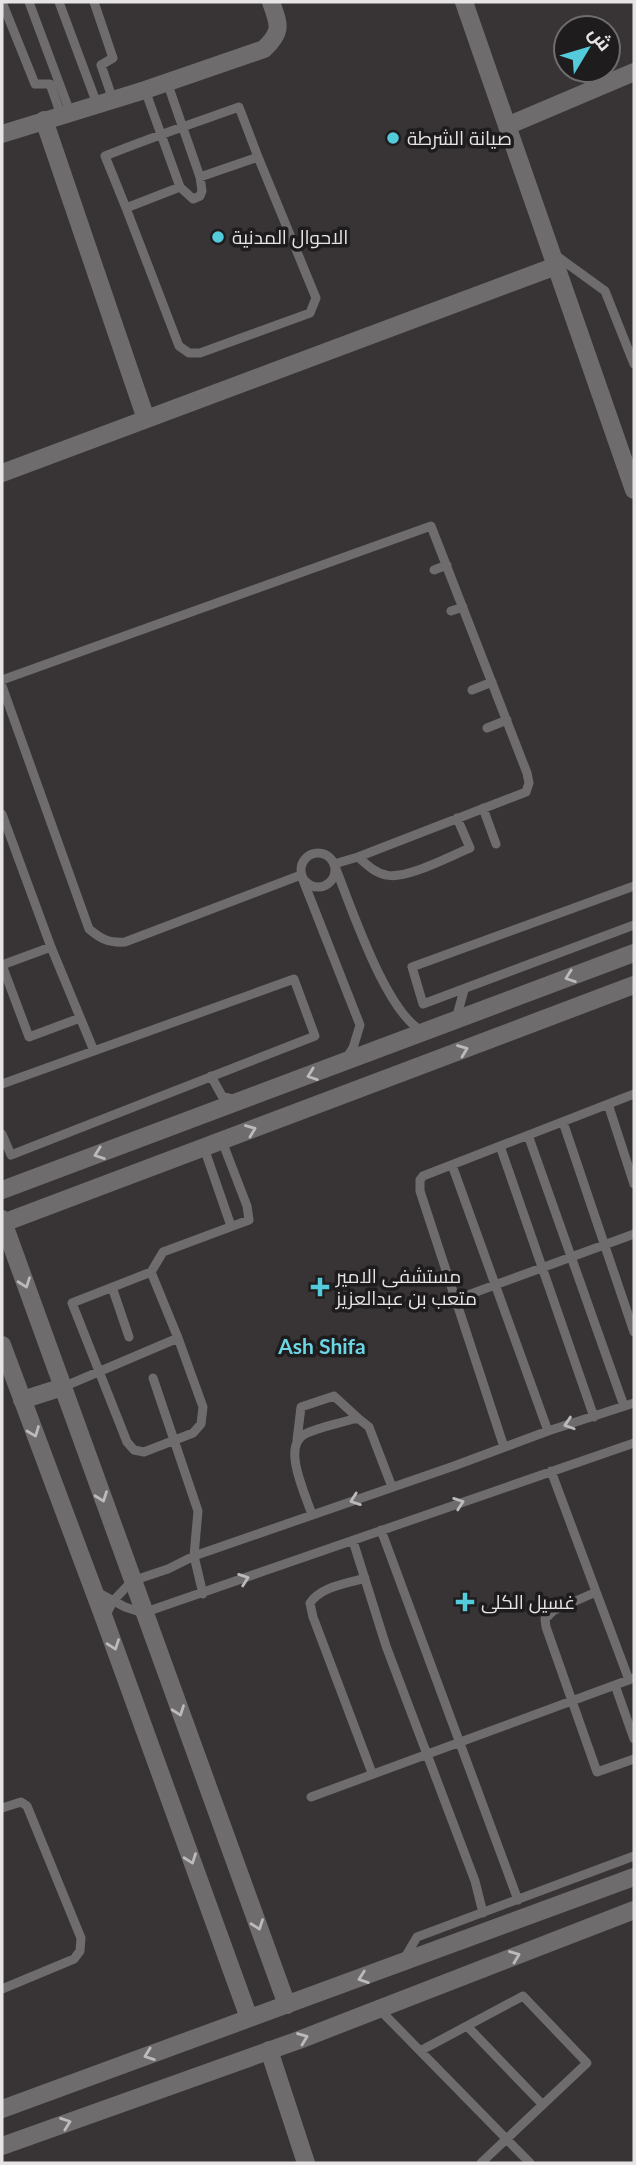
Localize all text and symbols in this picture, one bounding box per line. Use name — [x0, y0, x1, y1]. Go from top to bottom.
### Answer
north arrow — [552, 14, 622, 84]
text: ش — [583, 22, 617, 56]
place label: صيانة الشرطة — [407, 126, 512, 150]
marker: صيانة الشرطة — [385, 130, 401, 146]
place label: الاحوال المدنية — [232, 225, 348, 249]
marker: الاحوال المدنية — [210, 229, 226, 245]
one-way arrow — [565, 969, 577, 983]
one-way arrow — [457, 1044, 469, 1058]
one-way arrow — [306, 1067, 318, 1081]
one-way arrow — [244, 1124, 256, 1138]
one-way arrow — [93, 1146, 105, 1160]
place label: مستشفى الامير متعب بن عبدالعزيز — [335, 1264, 477, 1310]
one-way arrow — [17, 1277, 31, 1289]
marker: مستشفى الامير متعب بن عبدالعزيز — [310, 1277, 330, 1297]
district label: Ash Shifa — [277, 1333, 366, 1358]
one-way arrow — [564, 1416, 576, 1431]
one-way arrow — [26, 1426, 40, 1438]
one-way arrow — [94, 1491, 108, 1503]
one-way arrow — [349, 1492, 361, 1506]
one-way arrow — [452, 1497, 464, 1511]
one-way arrow — [238, 1573, 250, 1587]
place label: غسيل الكلى — [481, 1590, 575, 1614]
marker: غسيل الكلى — [455, 1592, 475, 1612]
one-way arrow — [106, 1639, 120, 1651]
one-way arrow — [171, 1705, 185, 1717]
one-way arrow — [183, 1853, 197, 1865]
one-way arrow — [249, 1918, 263, 1930]
one-way arrow — [509, 1951, 521, 1965]
one-way arrow — [358, 1969, 370, 1983]
one-way arrow — [296, 2032, 308, 2046]
one-way arrow — [144, 2047, 156, 2061]
one-way arrow — [59, 2117, 71, 2131]

